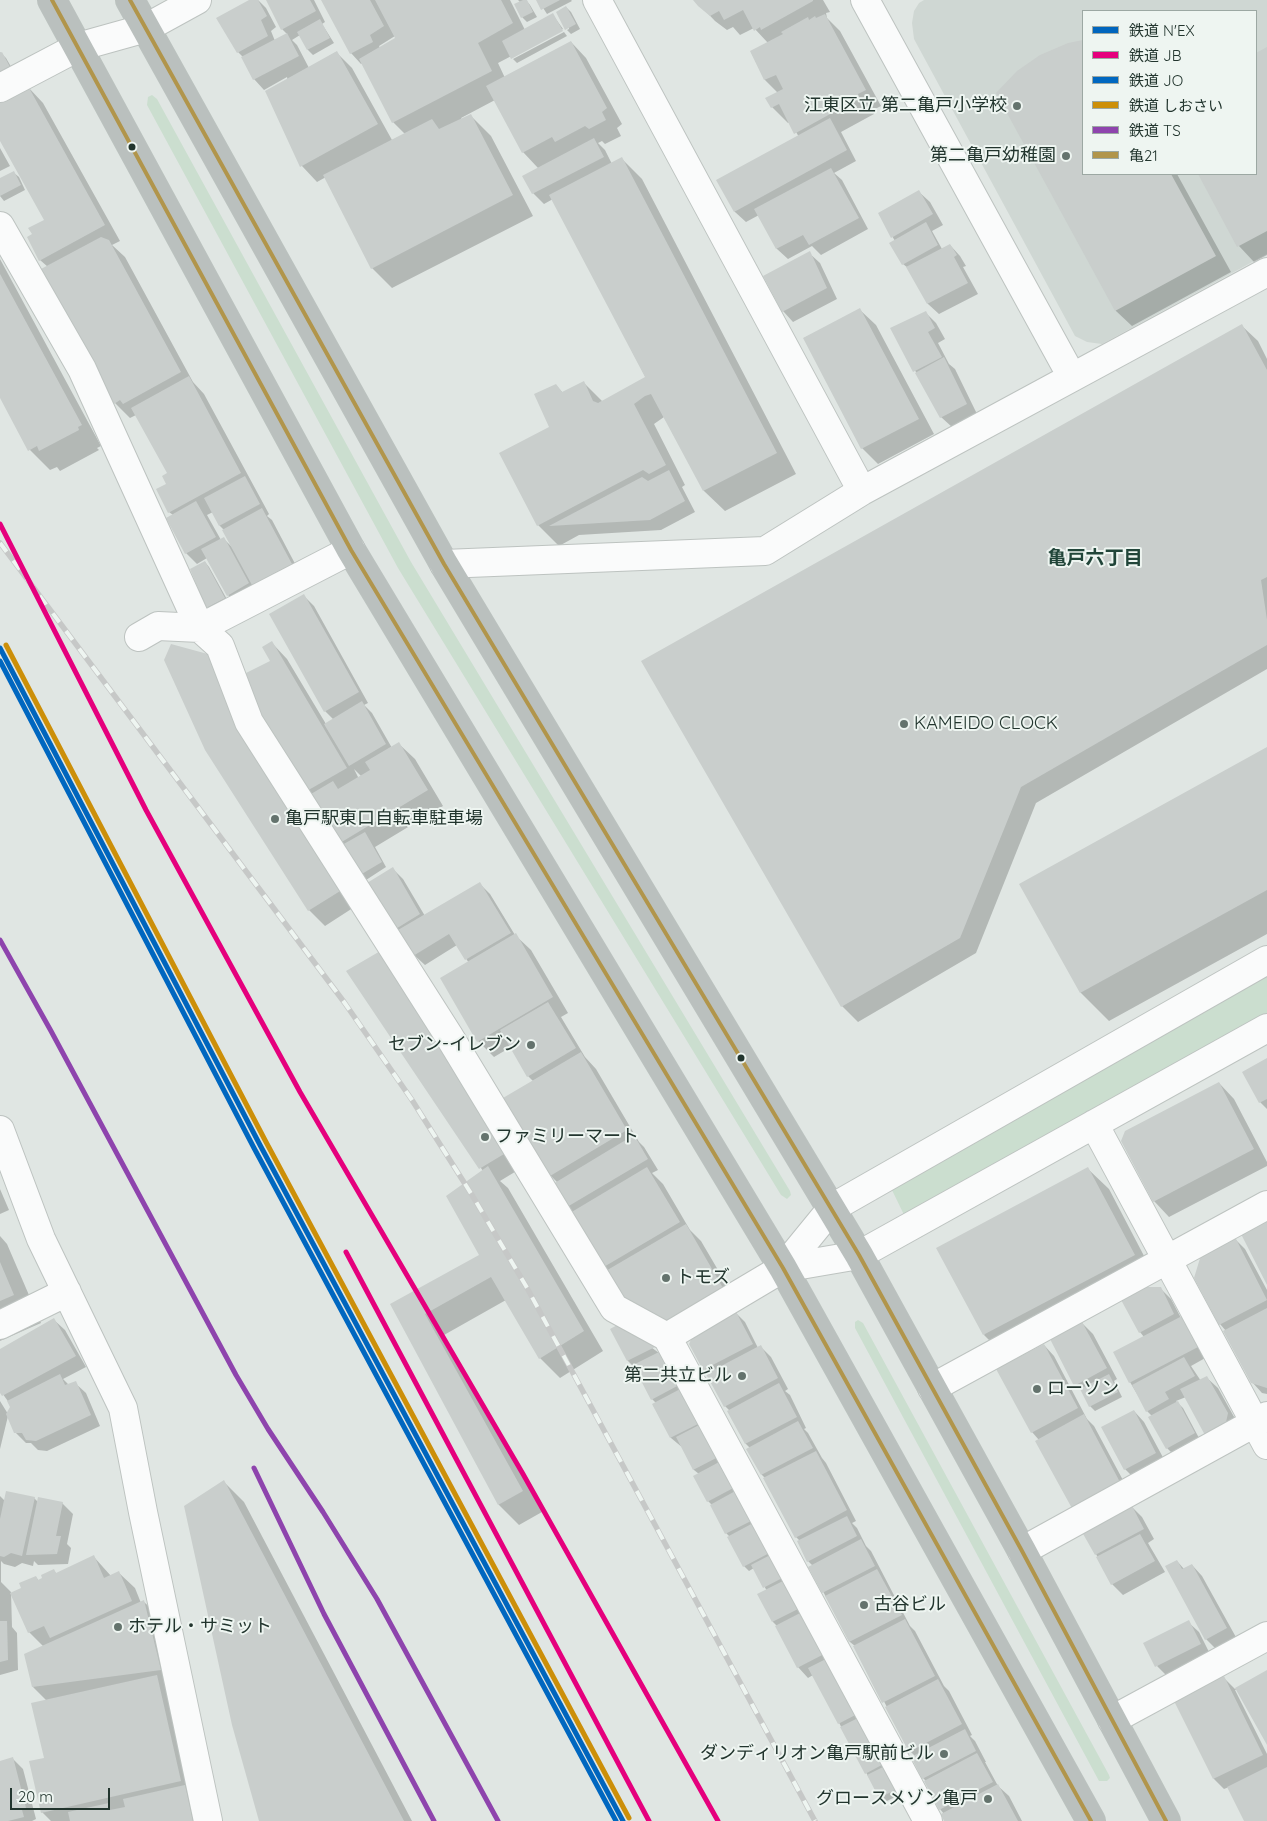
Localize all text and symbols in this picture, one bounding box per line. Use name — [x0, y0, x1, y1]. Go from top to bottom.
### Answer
legend — [1082, 10, 1257, 175]
text: 鉄道 N'EX — [1129, 21, 1195, 40]
text: 鉄道 JB — [1129, 46, 1181, 65]
text: 鉄道 JO — [1129, 71, 1183, 90]
place label: 江東区立 第二亀戸小学校 — [804, 95, 1007, 117]
text: 鉄道 しおさい — [1129, 96, 1223, 115]
marker: 江東区立 第二亀戸小学校 — [1011, 100, 1023, 112]
text: 鉄道 TS — [1129, 121, 1181, 140]
unlabelled marker — [127, 142, 137, 152]
place label: 第二亀戸幼稚園 — [930, 145, 1056, 167]
text: 亀21 — [1129, 146, 1158, 165]
marker: 第二亀戸幼稚園 — [1060, 150, 1072, 162]
district label: 亀戸六丁目 — [1048, 547, 1142, 569]
place label: KAMEIDO CLOCK — [914, 713, 1058, 735]
marker: KAMEIDO CLOCK — [898, 718, 910, 730]
place label: 亀戸駅東口自転車駐車場 — [285, 808, 483, 830]
marker: 亀戸駅東口自転車駐車場 — [269, 813, 281, 825]
place label: セブン-イレブン — [388, 1034, 521, 1056]
marker: セブン-イレブン — [525, 1039, 537, 1051]
unlabelled marker — [736, 1053, 746, 1063]
place label: ファミリーマート — [495, 1126, 639, 1148]
marker: ファミリーマート — [479, 1131, 491, 1143]
place label: トモズ — [676, 1267, 730, 1289]
marker: トモズ — [660, 1272, 672, 1284]
place label: 第二共立ビル — [624, 1365, 732, 1387]
marker: 第二共立ビル — [736, 1370, 748, 1382]
place label: ローソン — [1047, 1378, 1119, 1400]
marker: ローソン — [1031, 1383, 1043, 1395]
place label: 古谷ビル — [874, 1594, 946, 1616]
marker: 古谷ビル — [858, 1599, 870, 1611]
place label: ホテル・サミット — [128, 1616, 272, 1638]
marker: ホテル・サミット — [112, 1621, 124, 1633]
place label: ダンディリオン亀戸駅前ビル — [700, 1743, 934, 1765]
marker: ダンディリオン亀戸駅前ビル — [938, 1748, 950, 1760]
scale bar — [12, 1778, 112, 1810]
text: 20 m — [18, 1787, 53, 1806]
place label: グロースメゾン亀戸 — [816, 1788, 978, 1810]
marker: グロースメゾン亀戸 — [982, 1793, 994, 1805]

